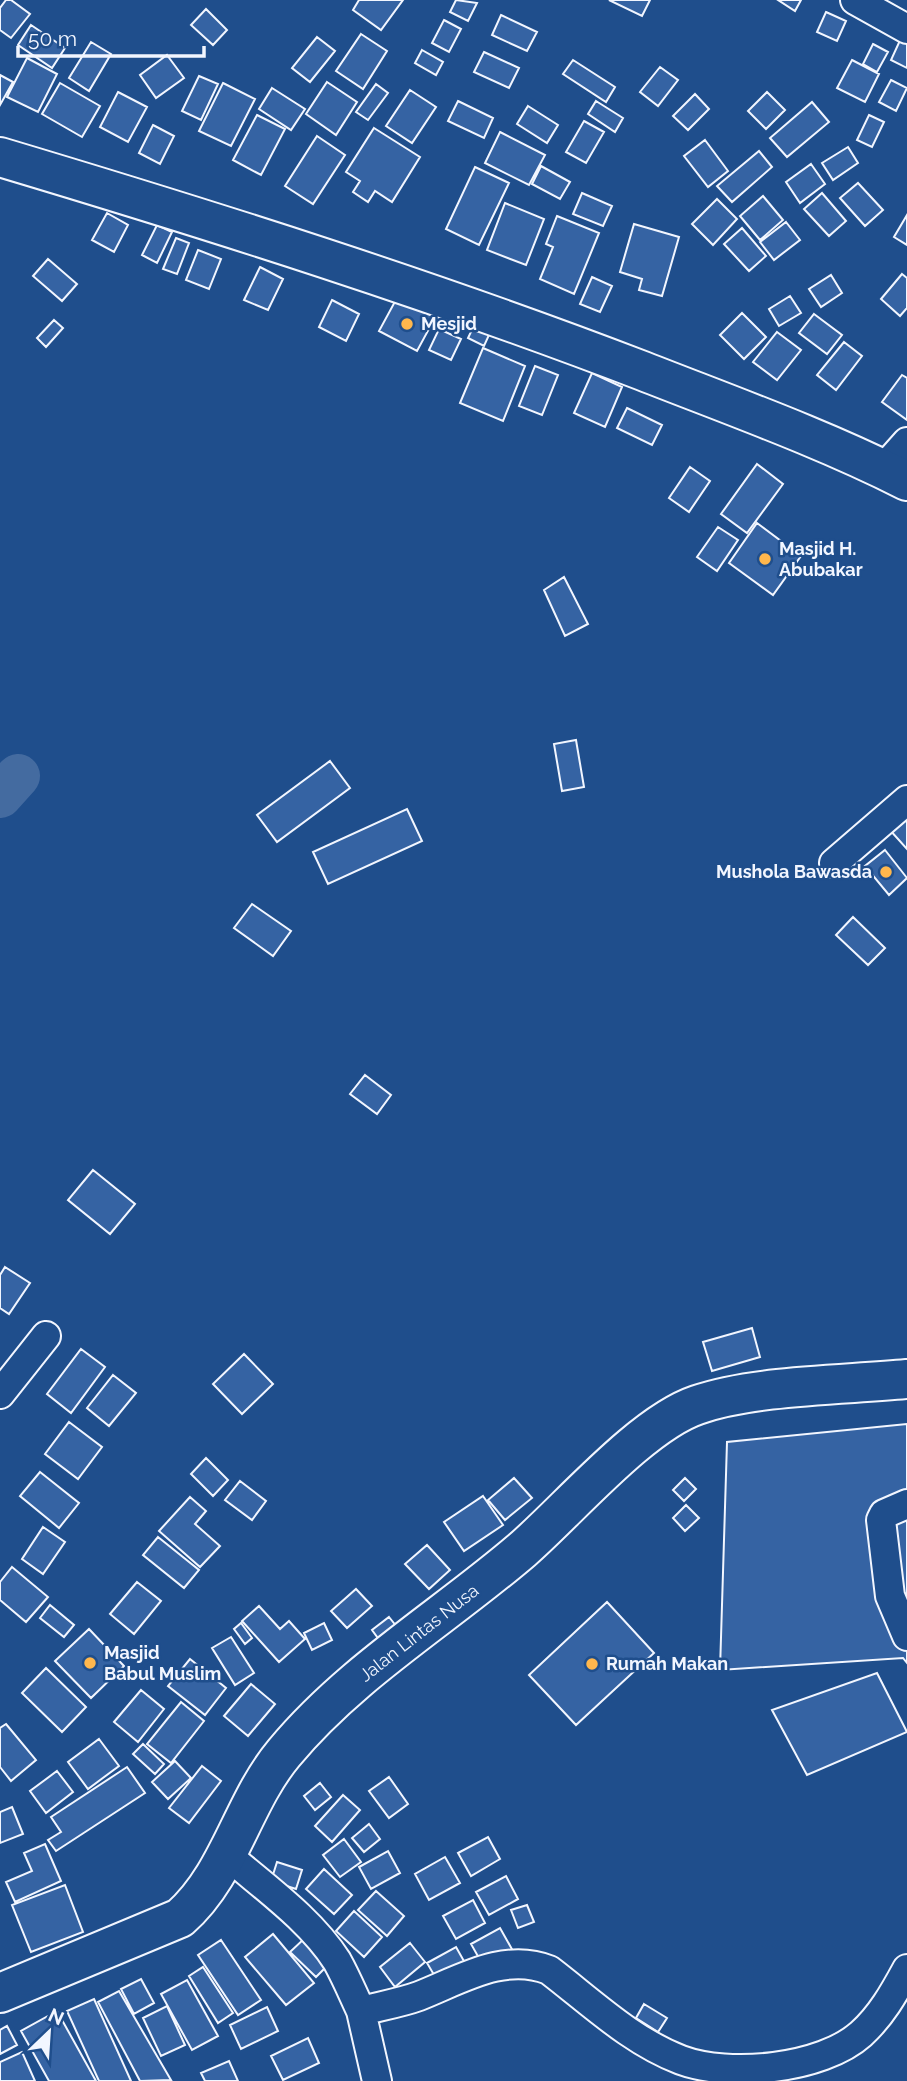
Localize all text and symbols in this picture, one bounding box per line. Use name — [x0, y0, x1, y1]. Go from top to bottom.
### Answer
scale bar — [18, 14, 203, 58]
text: 50 m — [28, 26, 77, 51]
place label: Mesjid — [421, 313, 477, 334]
marker: Mesjid — [399, 316, 415, 332]
place label: Masjid H. Abubakar — [779, 538, 863, 580]
marker: Masjid H. Abubakar — [757, 551, 773, 567]
place label: Mushola Bawasda — [716, 861, 872, 882]
marker: Mushola Bawasda — [878, 864, 894, 880]
street label: Jalan Lintas Nusa — [355, 1580, 482, 1686]
place label: Masjid Babul Muslim — [104, 1642, 221, 1684]
place label: Rumah Makan — [606, 1653, 728, 1674]
marker: Masjid Babul Muslim — [82, 1655, 98, 1671]
marker: Rumah Makan — [584, 1656, 600, 1672]
north arrow — [14, 1997, 84, 2067]
text: N — [45, 2004, 67, 2030]

